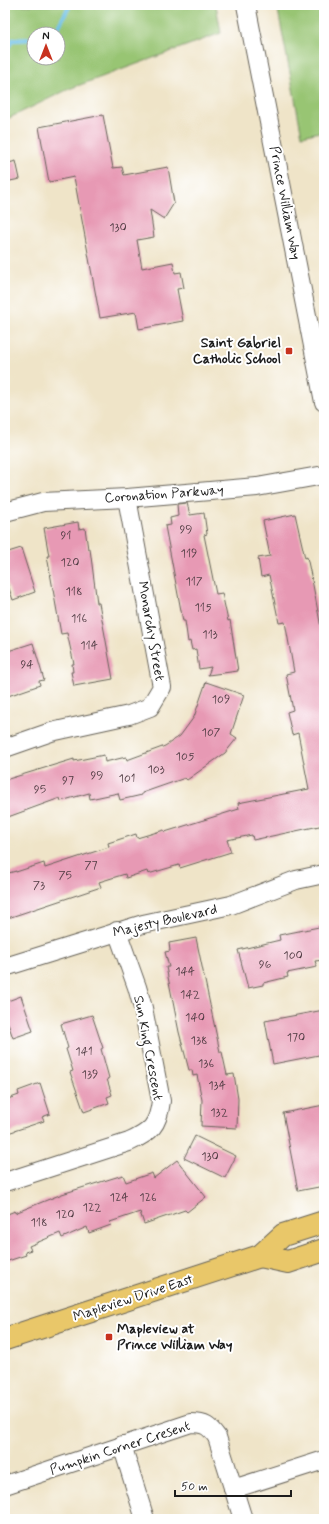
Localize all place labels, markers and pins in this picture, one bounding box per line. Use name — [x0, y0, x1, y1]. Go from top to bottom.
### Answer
place label: Saint Gabriel Catholic School — [193, 334, 281, 368]
marker: Saint Gabriel Catholic School — [284, 346, 294, 356]
place label: Mapleview at Prince William Way — [117, 1320, 233, 1354]
marker: Mapleview at Prince William Way — [104, 1332, 114, 1342]

